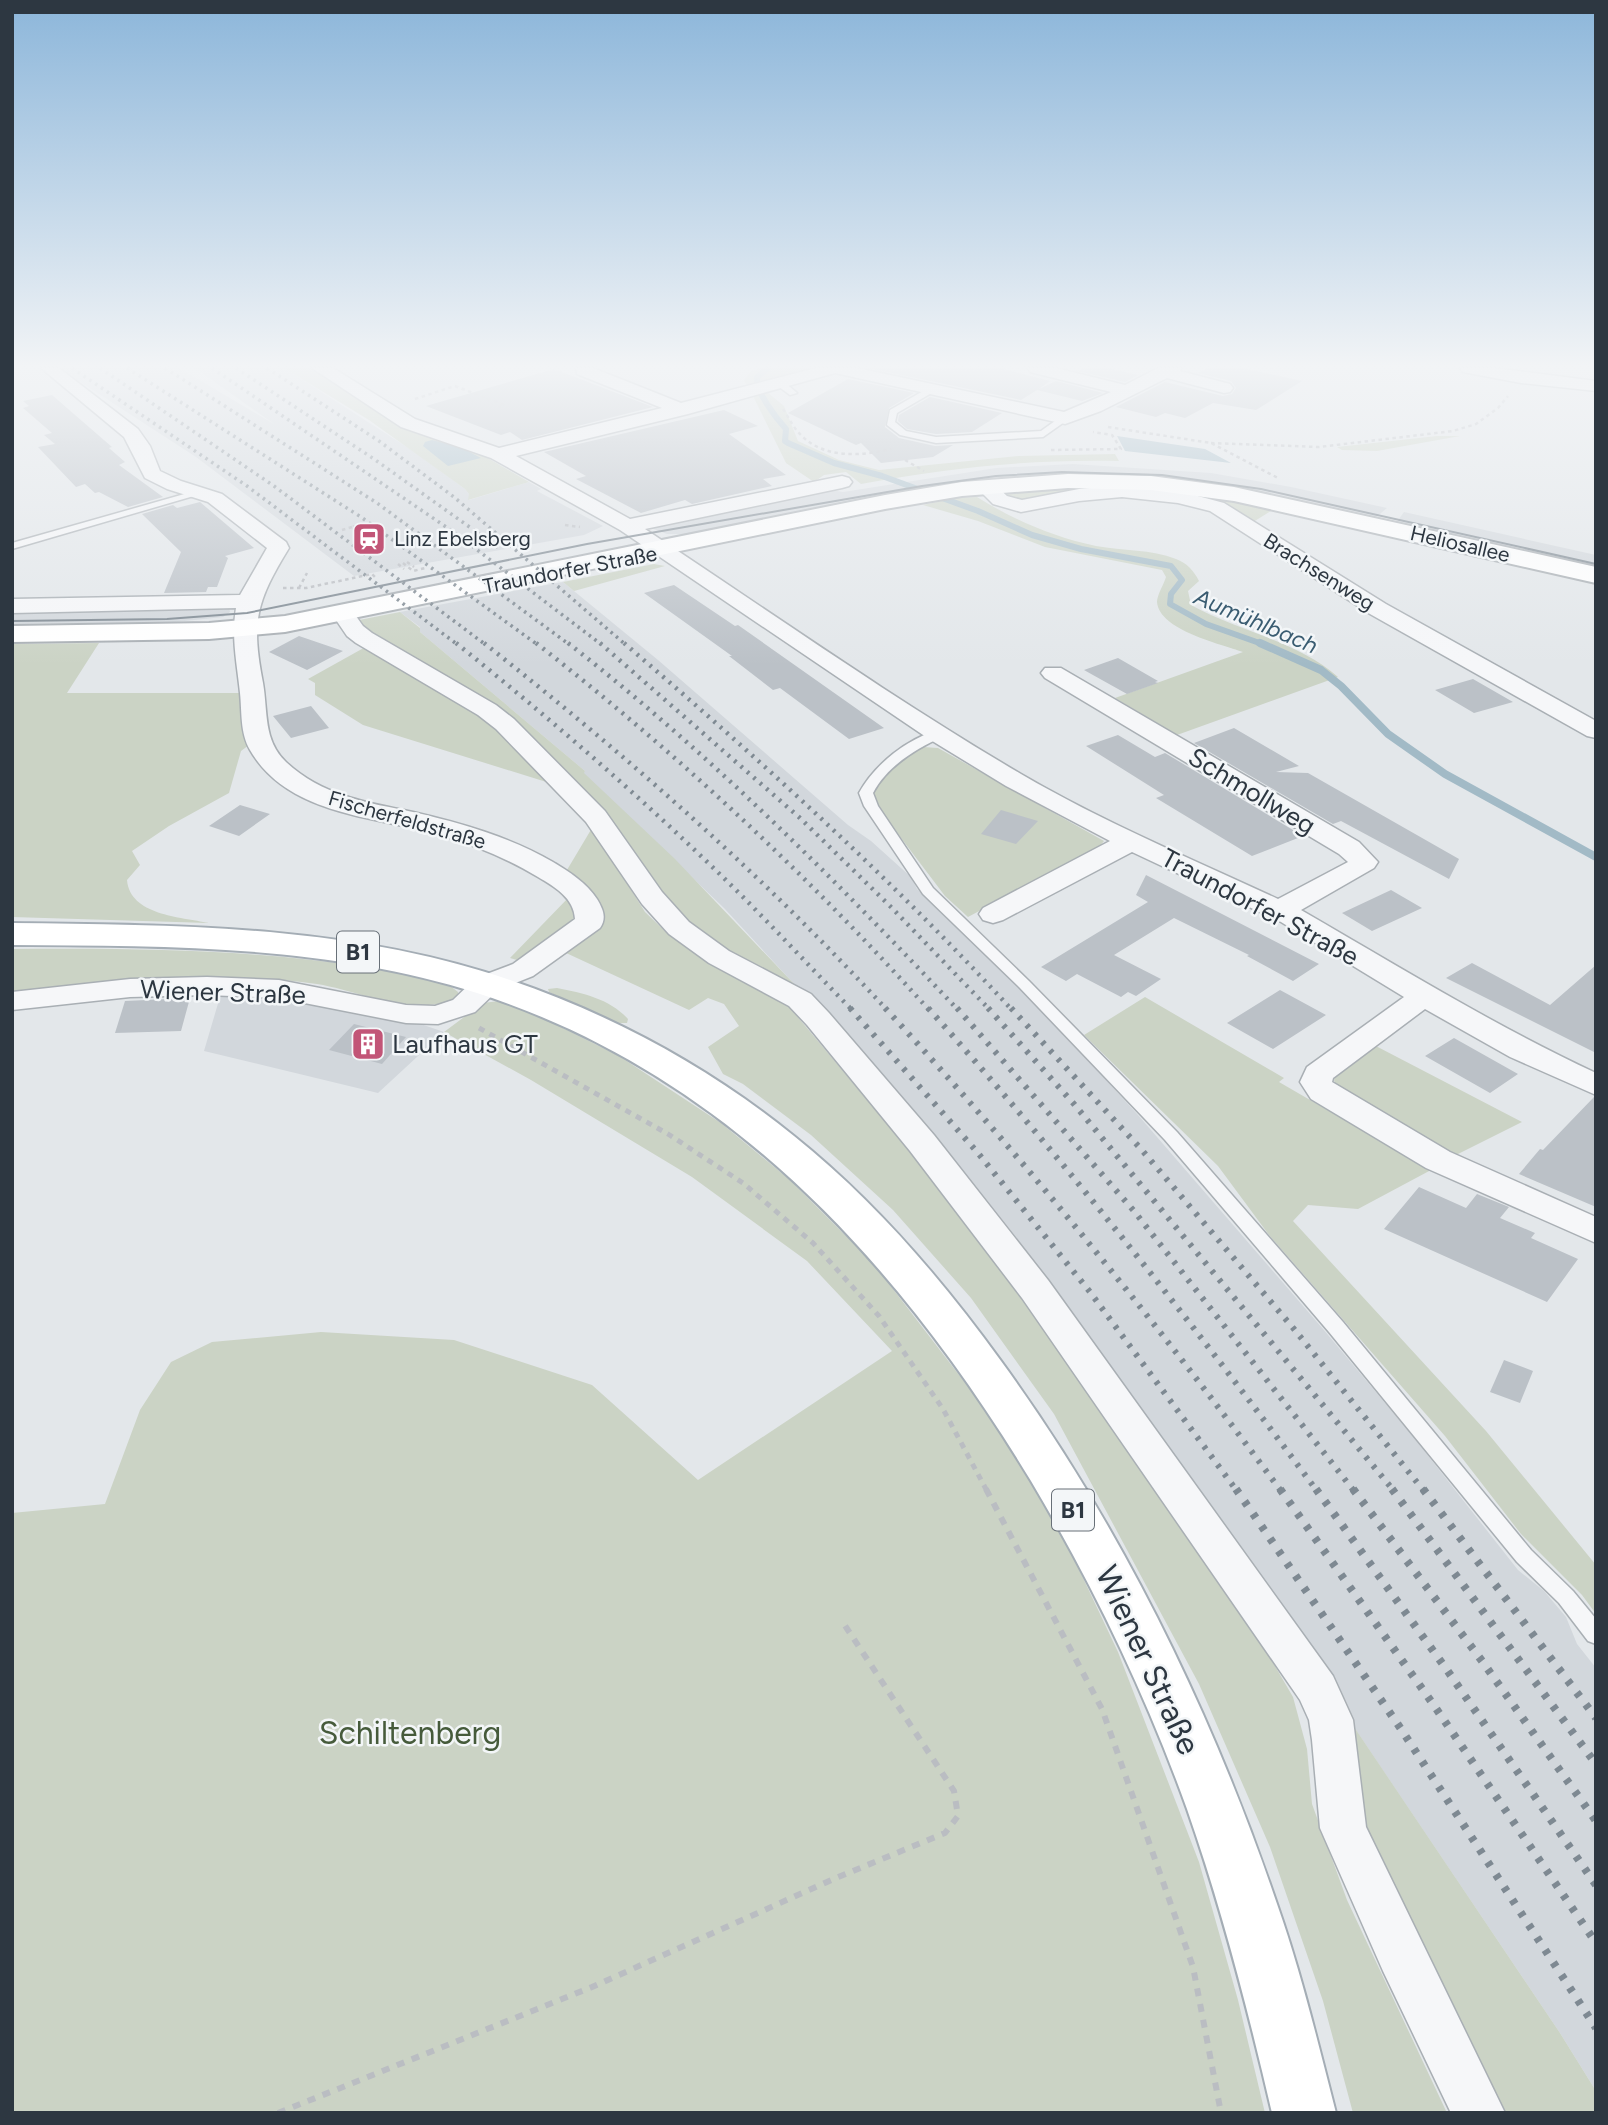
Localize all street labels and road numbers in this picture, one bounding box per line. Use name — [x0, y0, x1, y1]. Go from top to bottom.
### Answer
street label: Heliosallee — [1408, 520, 1512, 567]
street label: Brachsenweg — [1259, 527, 1380, 616]
street label: Traundorfer Straße — [481, 540, 659, 599]
street label: Schmollweg — [1183, 741, 1321, 841]
street label: Fischerfeldstraße — [326, 785, 489, 854]
street label: Traundorfer Straße — [1156, 841, 1364, 973]
road number: B1 — [337, 932, 379, 972]
street label: Wiener Straße — [140, 973, 306, 1011]
road number: B1 — [1052, 1490, 1094, 1530]
street label: Wiener Straße — [1088, 1559, 1208, 1761]

